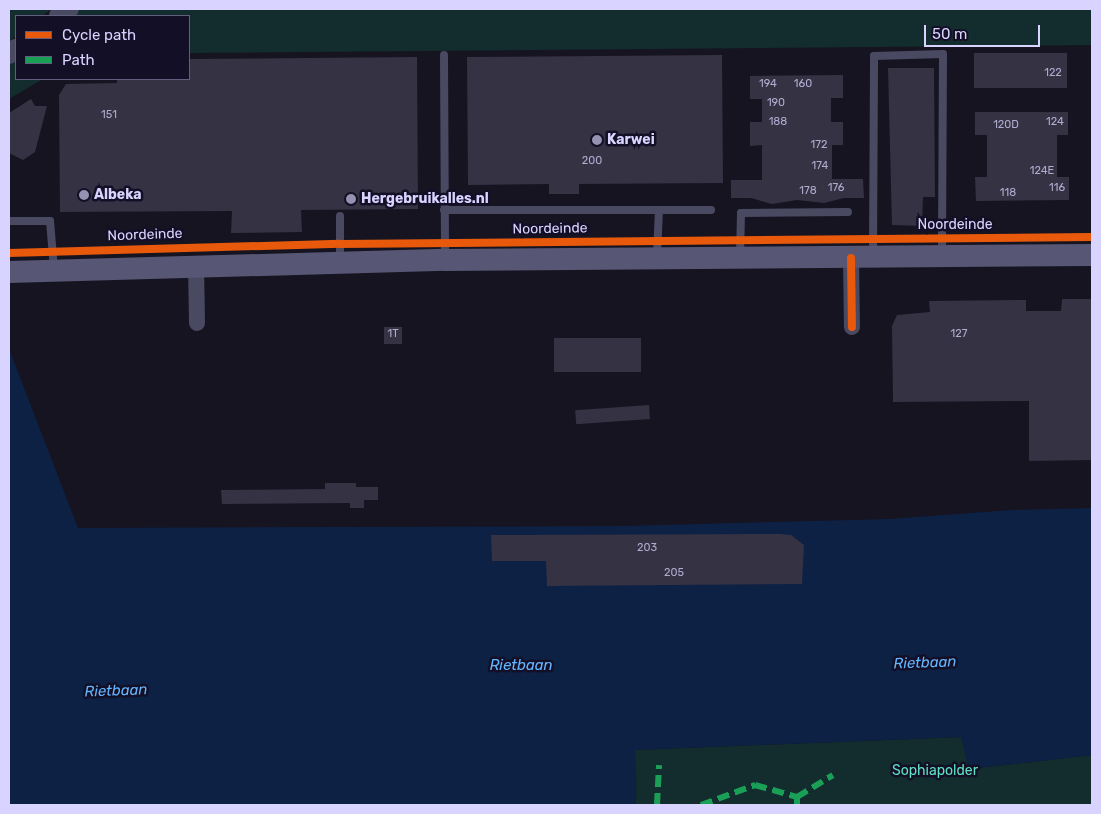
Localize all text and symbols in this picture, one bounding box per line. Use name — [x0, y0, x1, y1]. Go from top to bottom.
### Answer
legend — [15, 15, 190, 80]
scale bar — [926, 15, 1042, 47]
text: 50 m — [932, 25, 967, 43]
text: Cycle path — [62, 26, 136, 44]
text: Path — [62, 51, 95, 69]
house number: 122 — [1044, 66, 1062, 80]
house number: 194 — [759, 77, 777, 91]
house number: 160 — [794, 77, 812, 91]
house number: 190 — [767, 96, 785, 110]
house number: 151 — [101, 108, 117, 122]
house number: 188 — [769, 115, 787, 129]
house number: 124 — [1046, 115, 1064, 129]
house number: 120D — [993, 118, 1019, 132]
place label: Karwei — [607, 132, 655, 148]
marker: Karwei — [591, 134, 603, 146]
house number: 172 — [811, 138, 827, 152]
house number: 200 — [582, 154, 602, 168]
house number: 174 — [812, 159, 828, 173]
house number: 124E — [1030, 164, 1054, 178]
house number: 176 — [828, 181, 844, 195]
house number: 116 — [1049, 181, 1065, 195]
house number: 178 — [799, 184, 817, 198]
house number: 118 — [1000, 186, 1016, 200]
place label: Albeka — [94, 187, 141, 203]
marker: Albeka — [78, 189, 90, 201]
place label: Hergebruikalles.nl — [361, 191, 489, 207]
marker: Hergebruikalles.nl — [345, 193, 357, 205]
street label: Noordeinde — [917, 217, 993, 233]
street label: Noordeinde — [512, 220, 588, 238]
street label: Noordeinde — [107, 225, 183, 245]
house number: 1T — [387, 327, 399, 341]
house number: 127 — [951, 327, 967, 341]
house number: 203 — [637, 541, 657, 555]
house number: 205 — [664, 566, 684, 580]
water label: Rietbaan — [893, 653, 957, 673]
water label: Rietbaan — [489, 657, 553, 675]
water label: Rietbaan — [84, 681, 148, 701]
park label: Sophiapolder — [892, 763, 978, 779]

